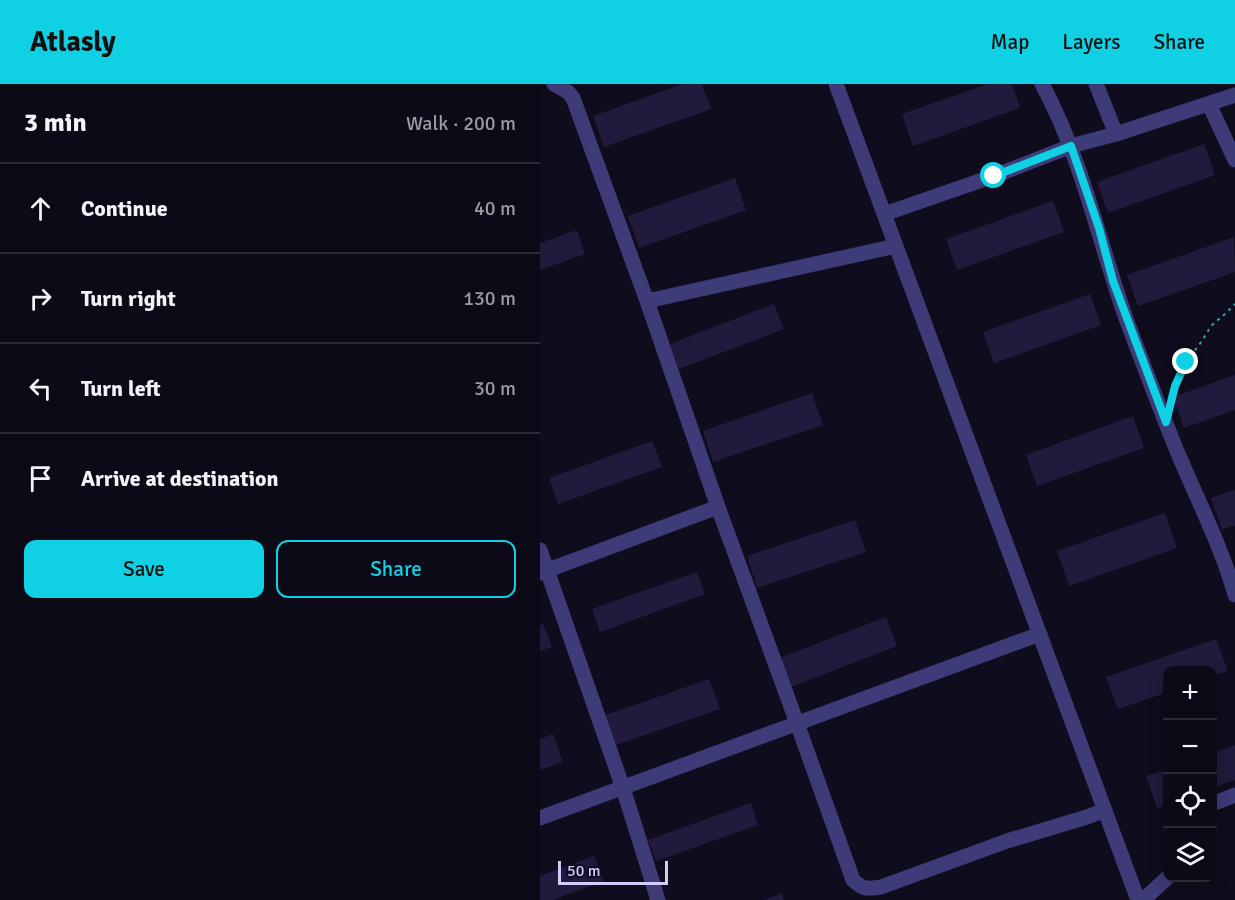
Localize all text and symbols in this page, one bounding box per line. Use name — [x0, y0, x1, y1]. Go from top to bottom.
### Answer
text: Atlasly — [30, 25, 116, 59]
text: Map — [991, 29, 1029, 55]
text: Layers — [1062, 29, 1120, 55]
text: Share — [1153, 29, 1205, 55]
text: 3 min — [24, 107, 87, 139]
text: Walk · 200 m — [406, 111, 516, 136]
route start — [980, 162, 1006, 188]
icon: ahead — [24, 192, 57, 225]
text: Continue — [81, 195, 168, 222]
text: 40 m — [474, 196, 516, 221]
icon: right — [24, 282, 57, 315]
text: Turn right — [81, 285, 176, 312]
text: 130 m — [463, 286, 516, 311]
route end — [1172, 348, 1198, 374]
icon: left — [24, 372, 57, 405]
text: Turn left — [81, 375, 161, 402]
text: 30 m — [474, 376, 516, 401]
icon: arrive — [24, 462, 57, 495]
text: Arrive at destination — [81, 465, 278, 492]
button: Save — [24, 540, 264, 598]
button: Share — [276, 540, 516, 598]
map controls — [1163, 666, 1217, 882]
button: + — [1163, 666, 1217, 720]
button: − — [1163, 720, 1217, 774]
button: locate — [1163, 774, 1217, 828]
button: layers — [1163, 828, 1217, 882]
scale bar — [558, 858, 668, 886]
text: 50 m — [567, 861, 601, 881]

